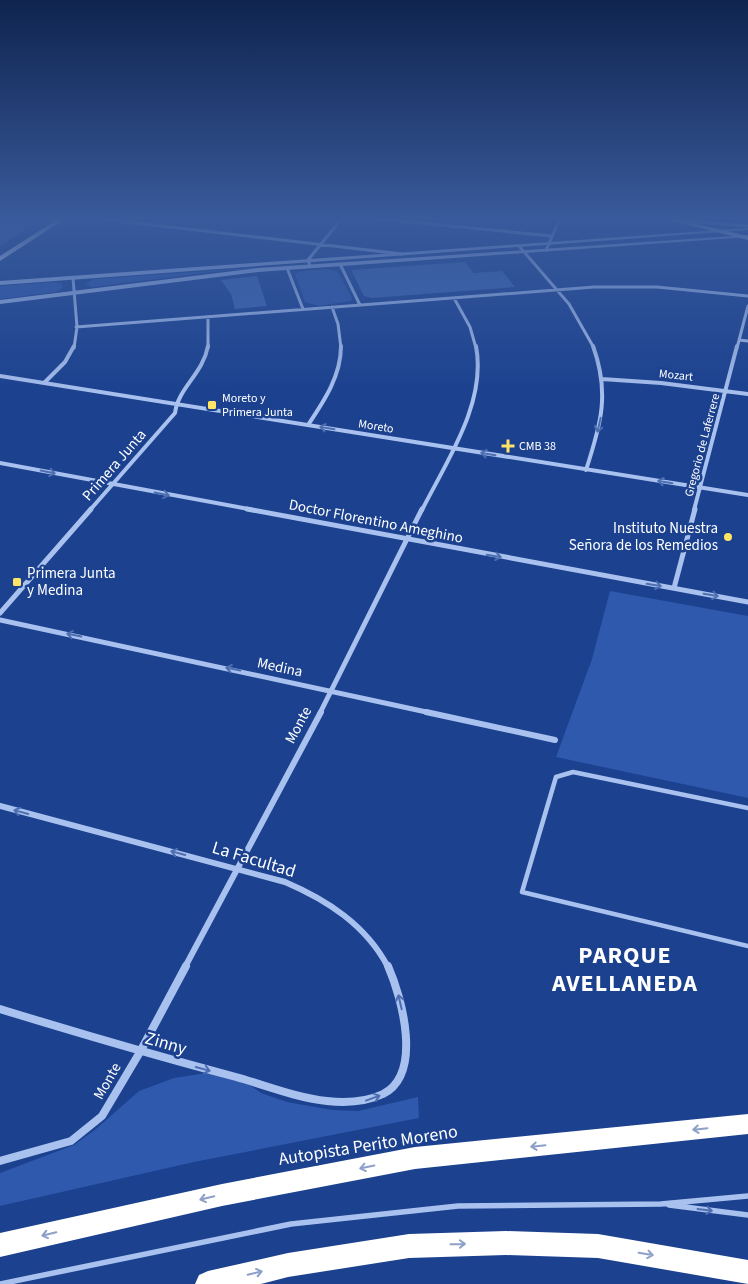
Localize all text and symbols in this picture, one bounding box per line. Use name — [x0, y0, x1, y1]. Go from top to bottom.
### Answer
street label: Mozart — [658, 365, 694, 386]
place label: Moreto y Primera Junta — [222, 390, 293, 421]
street label: Gregorio de Laferrere — [681, 392, 724, 499]
marker: Moreto y Primera Junta — [206, 399, 218, 411]
street label: Moreto — [357, 415, 395, 438]
one-way arrow — [594, 417, 603, 433]
one-way arrow — [319, 423, 335, 433]
street label: Primera Junta — [77, 425, 151, 506]
place label: CMB 38 — [519, 438, 556, 455]
marker: CMB 38 — [501, 439, 515, 453]
one-way arrow — [480, 449, 496, 459]
one-way arrow — [40, 468, 56, 478]
one-way arrow — [658, 477, 674, 487]
one-way arrow — [154, 489, 170, 499]
street label: Doctor Florentino Ameghino — [287, 494, 465, 549]
place label: Instituto Nuestra Señora de los Remedios — [569, 518, 718, 556]
marker: Instituto Nuestra Señora de los Remedios — [722, 531, 734, 543]
one-way arrow — [486, 551, 502, 561]
place label: Primera Junta y Medina — [27, 563, 116, 601]
marker: Primera Junta y Medina — [11, 576, 23, 588]
one-way arrow — [645, 580, 661, 590]
one-way arrow — [703, 591, 719, 601]
one-way arrow — [66, 630, 82, 640]
street label: Medina — [255, 652, 305, 683]
one-way arrow — [225, 664, 241, 674]
street label: Monte — [280, 703, 317, 748]
one-way arrow — [13, 807, 29, 816]
street label: La Facultad — [209, 835, 299, 884]
one-way arrow — [171, 848, 187, 857]
district label: PARQUE AVELLANEDA — [551, 938, 698, 1001]
one-way arrow — [395, 995, 404, 1011]
street label: Zinny — [142, 1026, 190, 1061]
street label: Monte — [88, 1059, 126, 1104]
one-way arrow — [195, 1065, 211, 1075]
one-way arrow — [364, 1093, 380, 1102]
street label: Autopista Perito Moreno — [277, 1119, 459, 1172]
one-way arrow — [692, 1124, 708, 1134]
one-way arrow — [530, 1141, 546, 1150]
one-way arrow — [359, 1163, 375, 1173]
one-way arrow — [200, 1194, 216, 1203]
one-way arrow — [696, 1205, 712, 1215]
one-way arrow — [41, 1230, 57, 1239]
one-way arrow — [450, 1240, 466, 1249]
one-way arrow — [638, 1250, 654, 1260]
one-way arrow — [247, 1268, 263, 1277]

